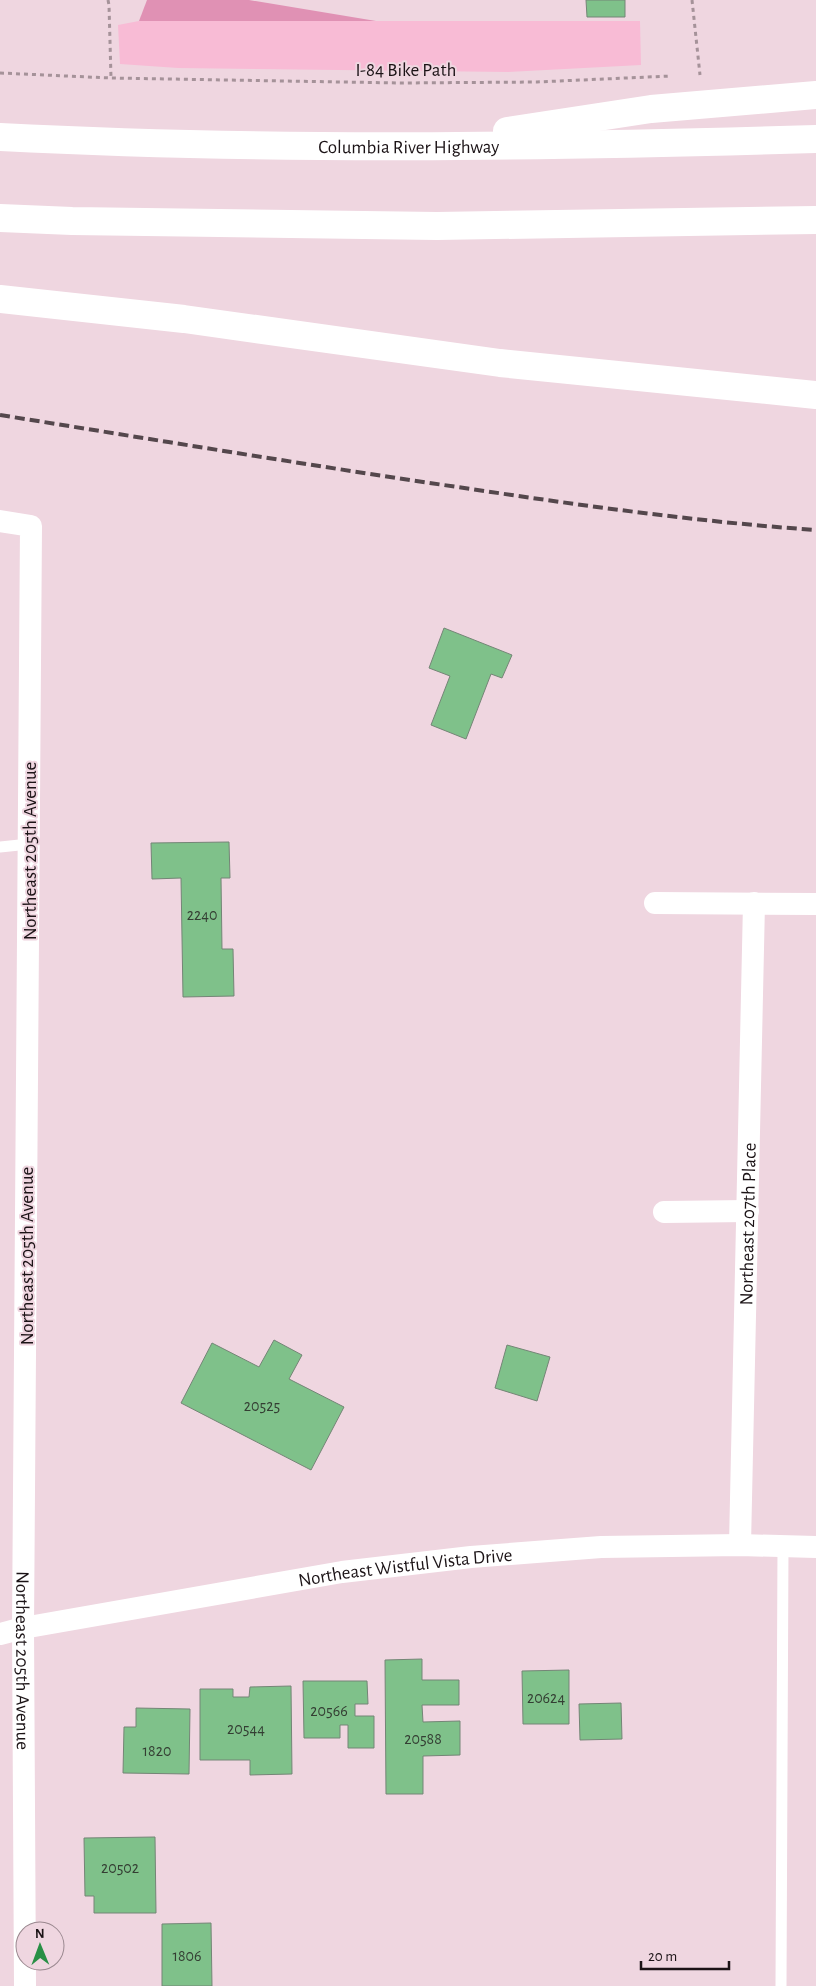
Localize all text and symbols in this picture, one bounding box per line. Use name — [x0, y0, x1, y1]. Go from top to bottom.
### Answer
street label: I-84 Bike Path — [356, 61, 456, 80]
street label: Columbia River Highway — [318, 138, 500, 157]
street label: Northeast 205th Avenue — [21, 762, 40, 940]
house number: 2240 — [187, 907, 217, 923]
street label: Northeast 207th Place — [737, 1143, 760, 1306]
street label: Northeast 205th Avenue — [18, 1167, 37, 1345]
house number: 20525 — [244, 1398, 280, 1414]
street label: Northeast Wistful Vista Drive — [297, 1546, 513, 1591]
street label: Northeast 205th Avenue — [12, 1571, 32, 1750]
house number: 20624 — [527, 1690, 565, 1706]
house number: 20566 — [310, 1703, 348, 1719]
house number: 20544 — [227, 1721, 265, 1737]
house number: 20588 — [404, 1731, 442, 1747]
house number: 1820 — [143, 1743, 171, 1759]
house number: 20502 — [101, 1860, 139, 1876]
north arrow — [15, 1921, 65, 1971]
text: N — [35, 1927, 45, 1941]
scale bar — [641, 1938, 728, 1970]
house number: 1806 — [172, 1948, 202, 1964]
text: 20 m — [648, 1949, 677, 1964]

